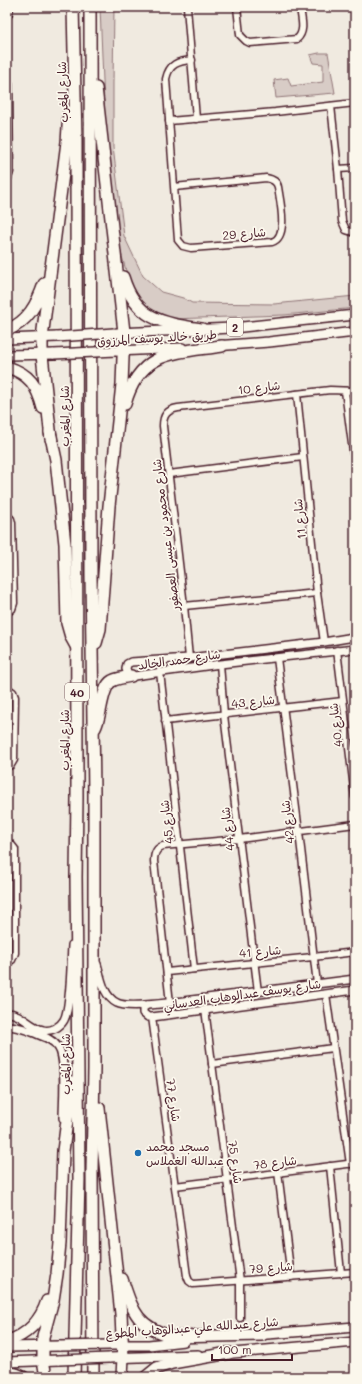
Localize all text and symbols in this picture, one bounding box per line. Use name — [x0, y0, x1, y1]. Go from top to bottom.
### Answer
street label: شارع المغرب — [53, 61, 73, 123]
street label: شارع 29 — [222, 223, 267, 245]
road number: 2 — [227, 318, 243, 336]
street label: طريق خالد يوسف المرزوق — [97, 326, 217, 349]
street label: شارع 10 — [237, 376, 281, 400]
street label: شارع المغرب — [56, 385, 74, 447]
street label: شارع محمود بن عيسى العصفور — [148, 458, 184, 613]
street label: شارع 11 — [289, 498, 311, 540]
street label: شارع حمد الخالد — [137, 645, 222, 675]
road number: 40 — [65, 683, 89, 701]
street label: شارع 43 — [230, 691, 276, 713]
street label: شارع 40 — [324, 702, 348, 748]
street label: شارع المغرب — [56, 709, 74, 771]
street label: شارع 45 — [155, 799, 179, 845]
street label: شارع 42 — [276, 799, 300, 845]
street label: شارع 44 — [216, 806, 240, 852]
street label: شارع 41 — [238, 941, 282, 963]
street label: شارع يوسف عبدالوهاب العدساني — [162, 975, 322, 1017]
street label: شارع المغرب — [57, 1033, 75, 1095]
street label: شارع 77 — [161, 1078, 185, 1123]
place label: مسجد محمد عبدالله الغملاس — [146, 1138, 224, 1169]
street label: شارع 75 — [223, 1139, 247, 1185]
marker: مسجد محمد عبدالله الغملاس — [133, 1148, 143, 1158]
street label: شارع 78 — [252, 1151, 298, 1175]
street label: شارع 79 — [249, 1257, 293, 1278]
street label: شارع عبدالله علي عبدالوهاب المطوع — [105, 1313, 279, 1345]
scale bar — [212, 1336, 292, 1362]
text: 100 m — [218, 1341, 252, 1357]

